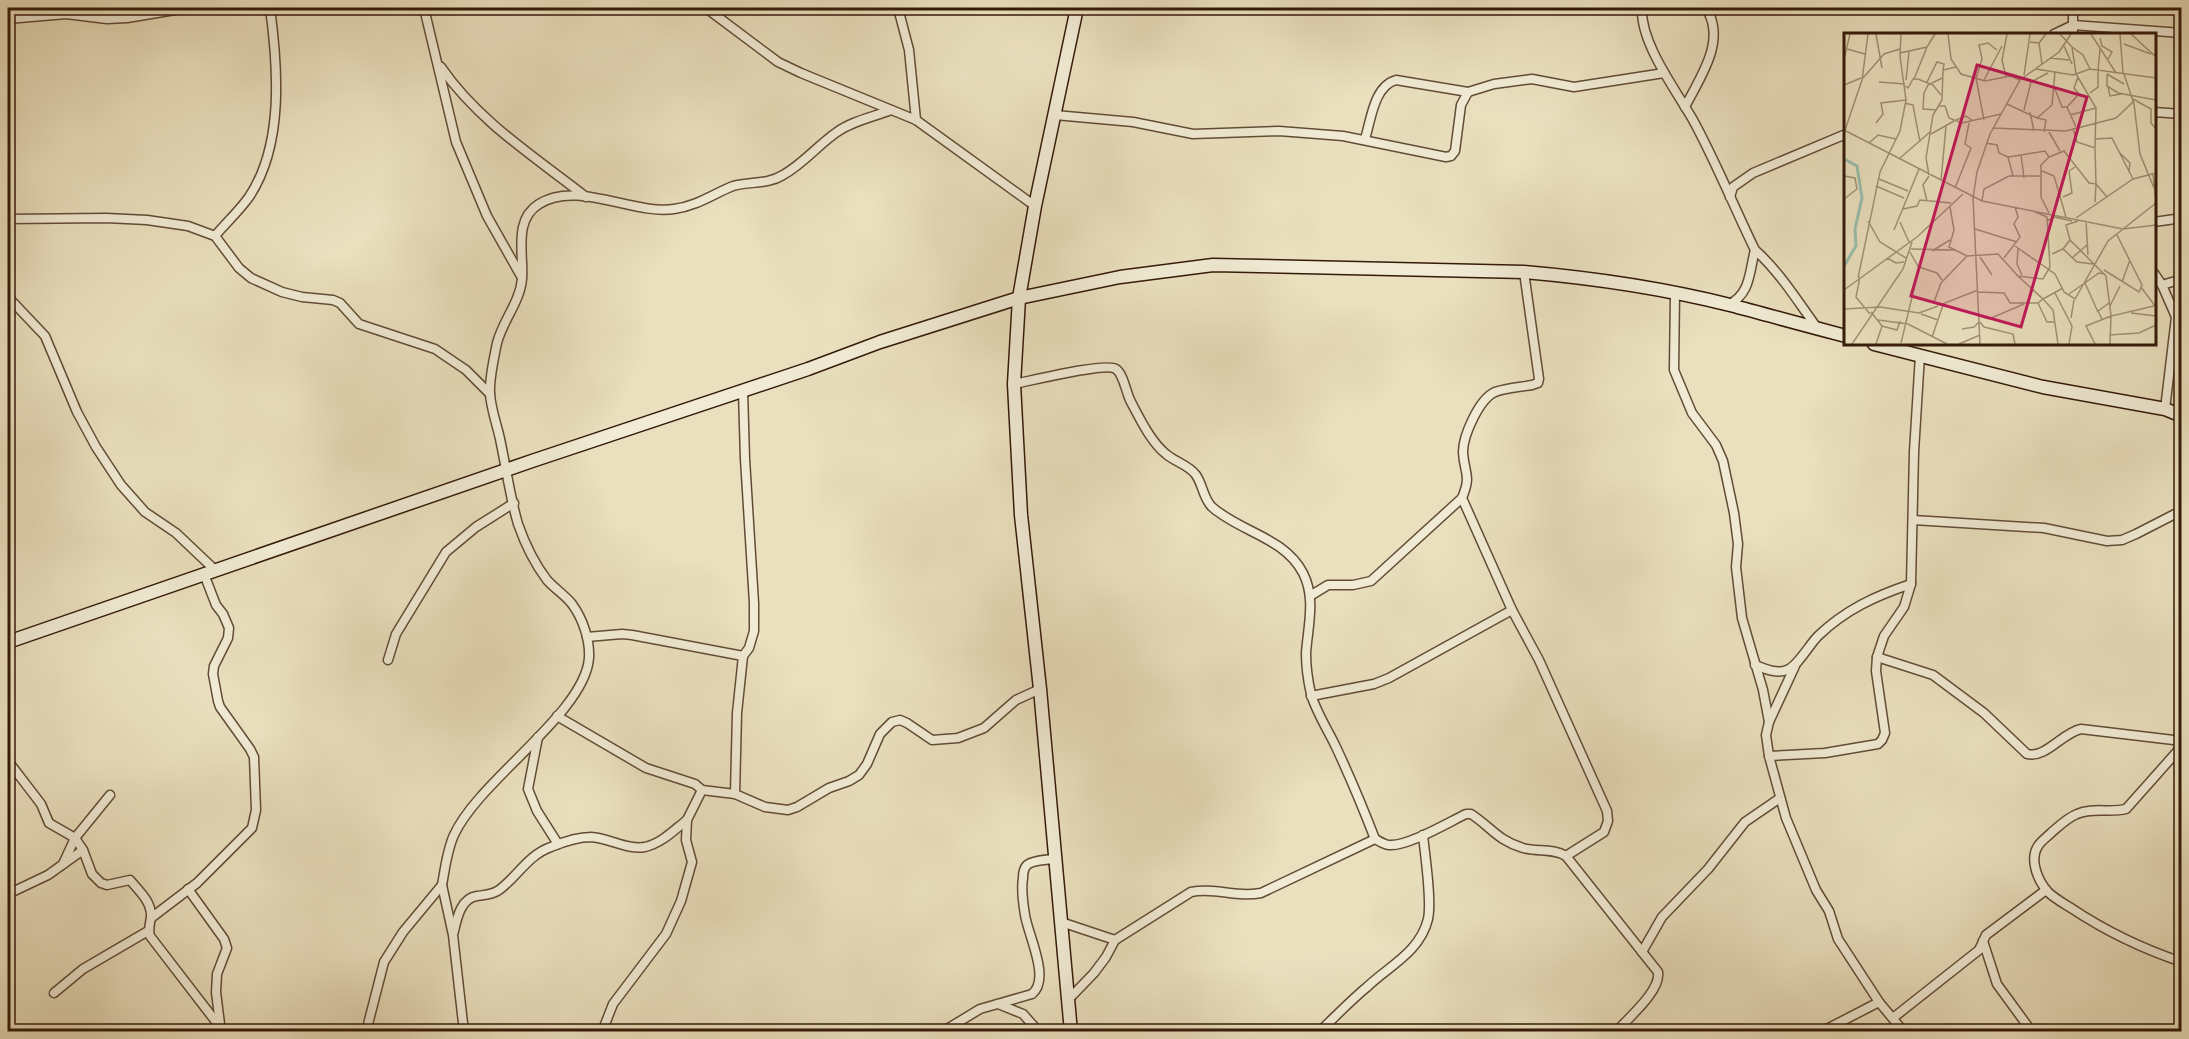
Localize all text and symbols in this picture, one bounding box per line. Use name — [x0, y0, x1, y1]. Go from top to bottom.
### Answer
inset map — [1844, 33, 2156, 345]

